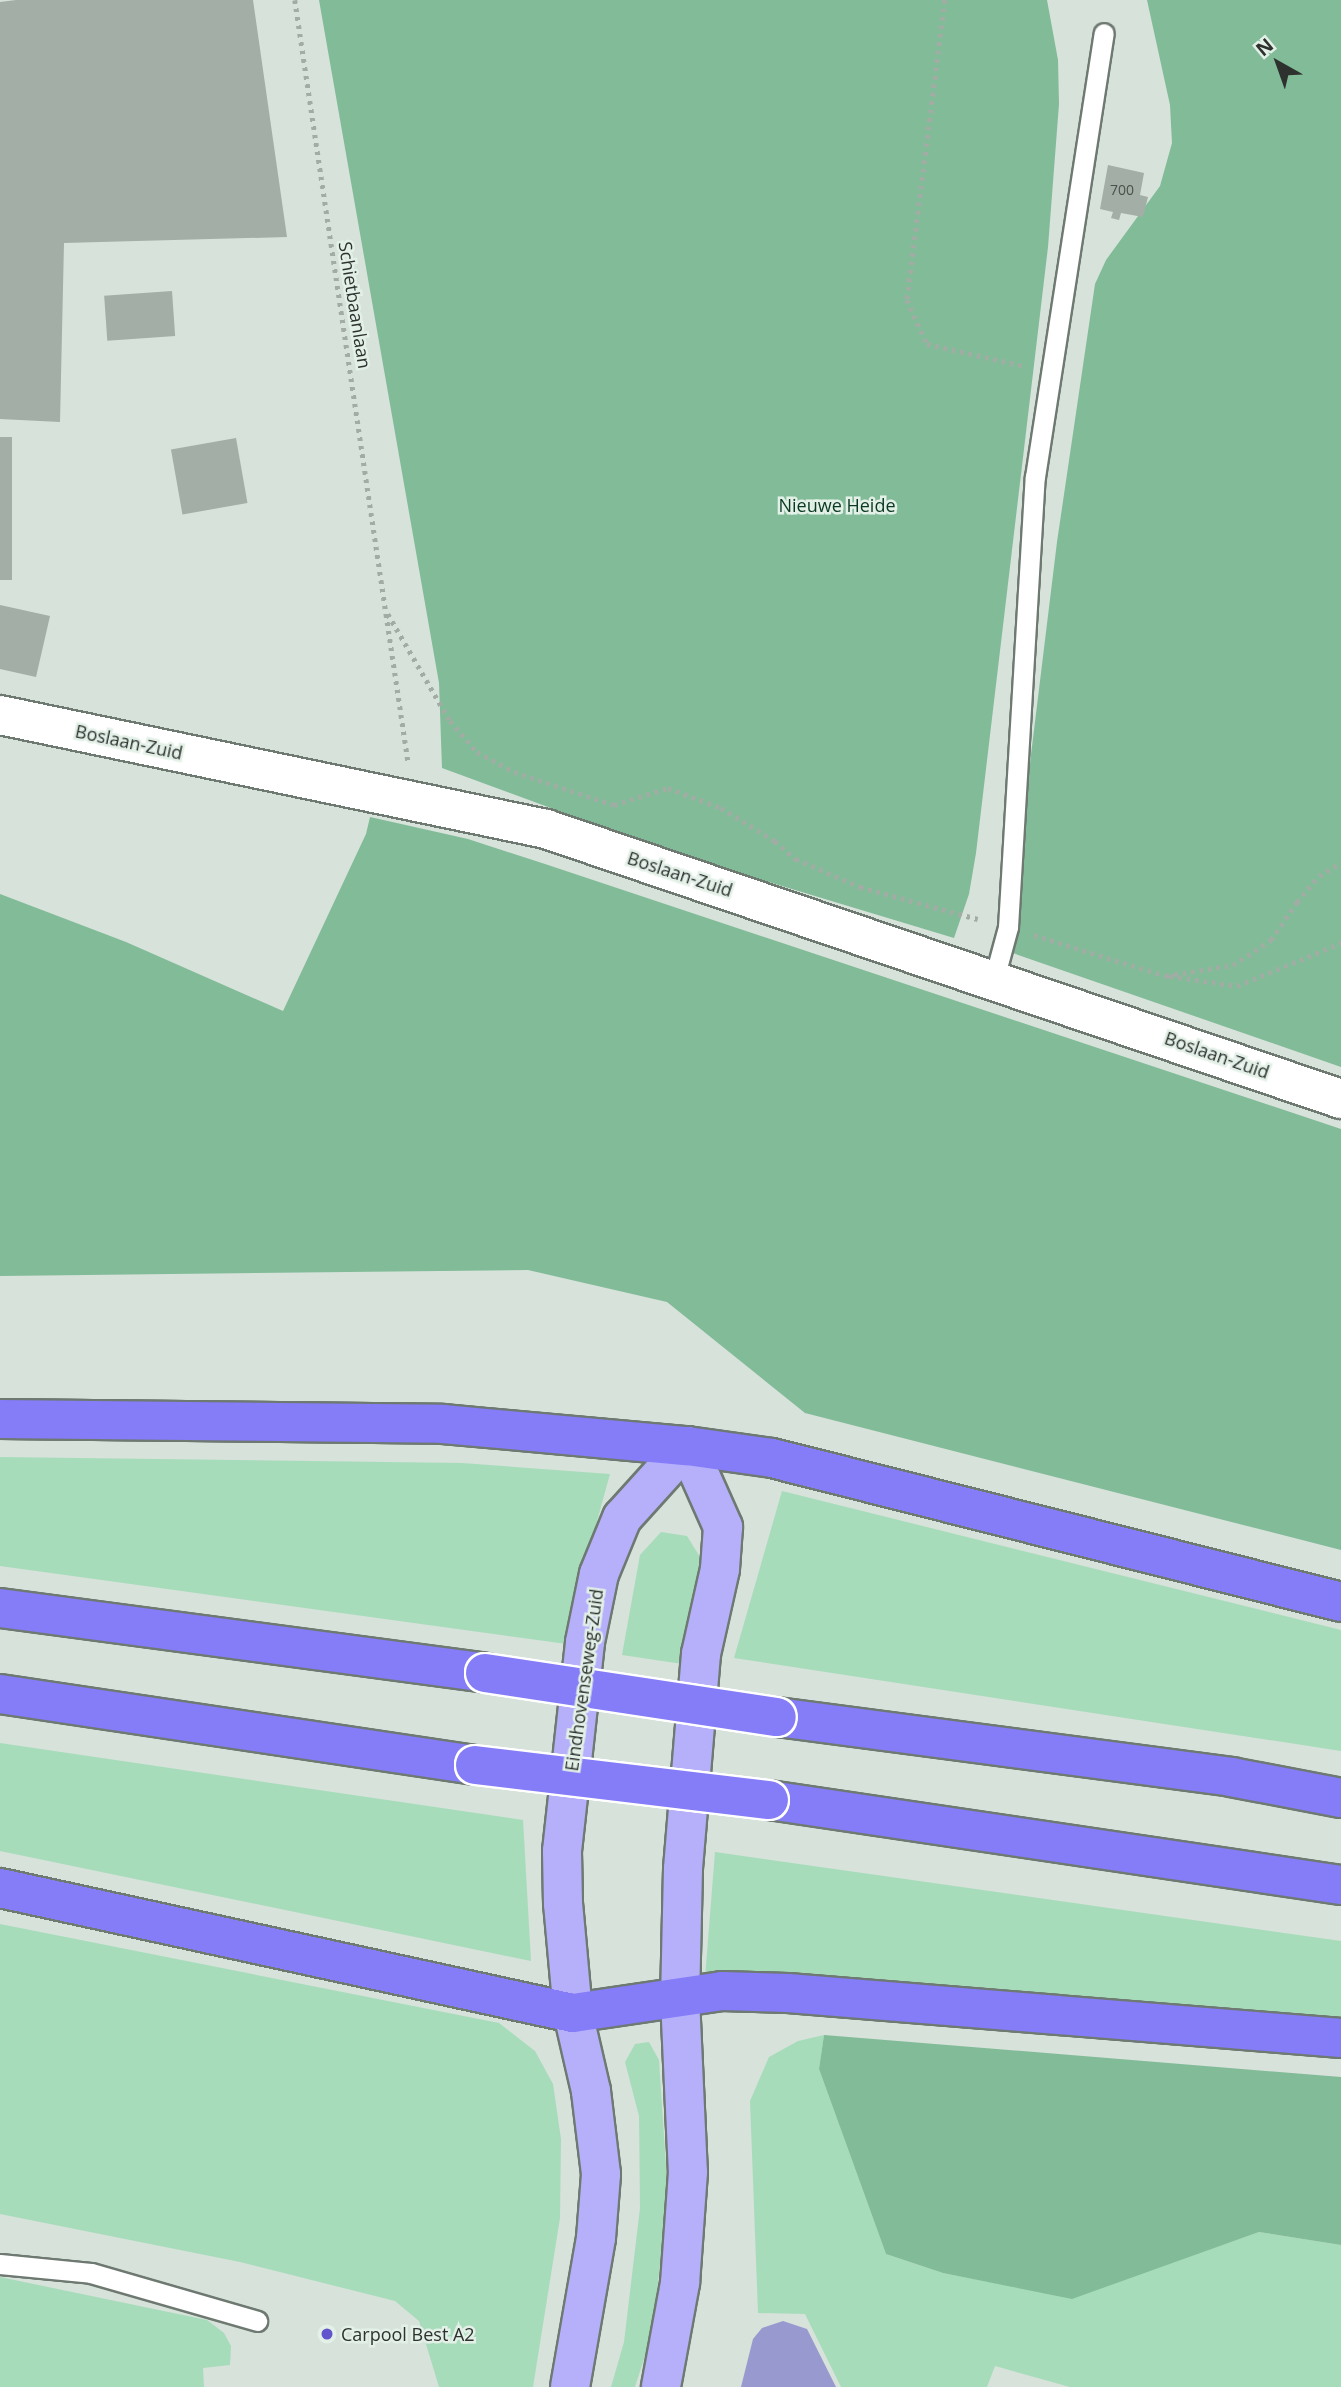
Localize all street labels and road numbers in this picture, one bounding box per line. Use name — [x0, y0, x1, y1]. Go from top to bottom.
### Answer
street label: Schietbaanlaan — [334, 240, 376, 370]
street label: Boslaan-Zuid — [73, 720, 185, 764]
street label: Boslaan-Zuid — [625, 847, 735, 901]
street label: Boslaan-Zuid — [1162, 1027, 1272, 1083]
street label: Eindhovenseweg-Zuid — [561, 1587, 607, 1773]

